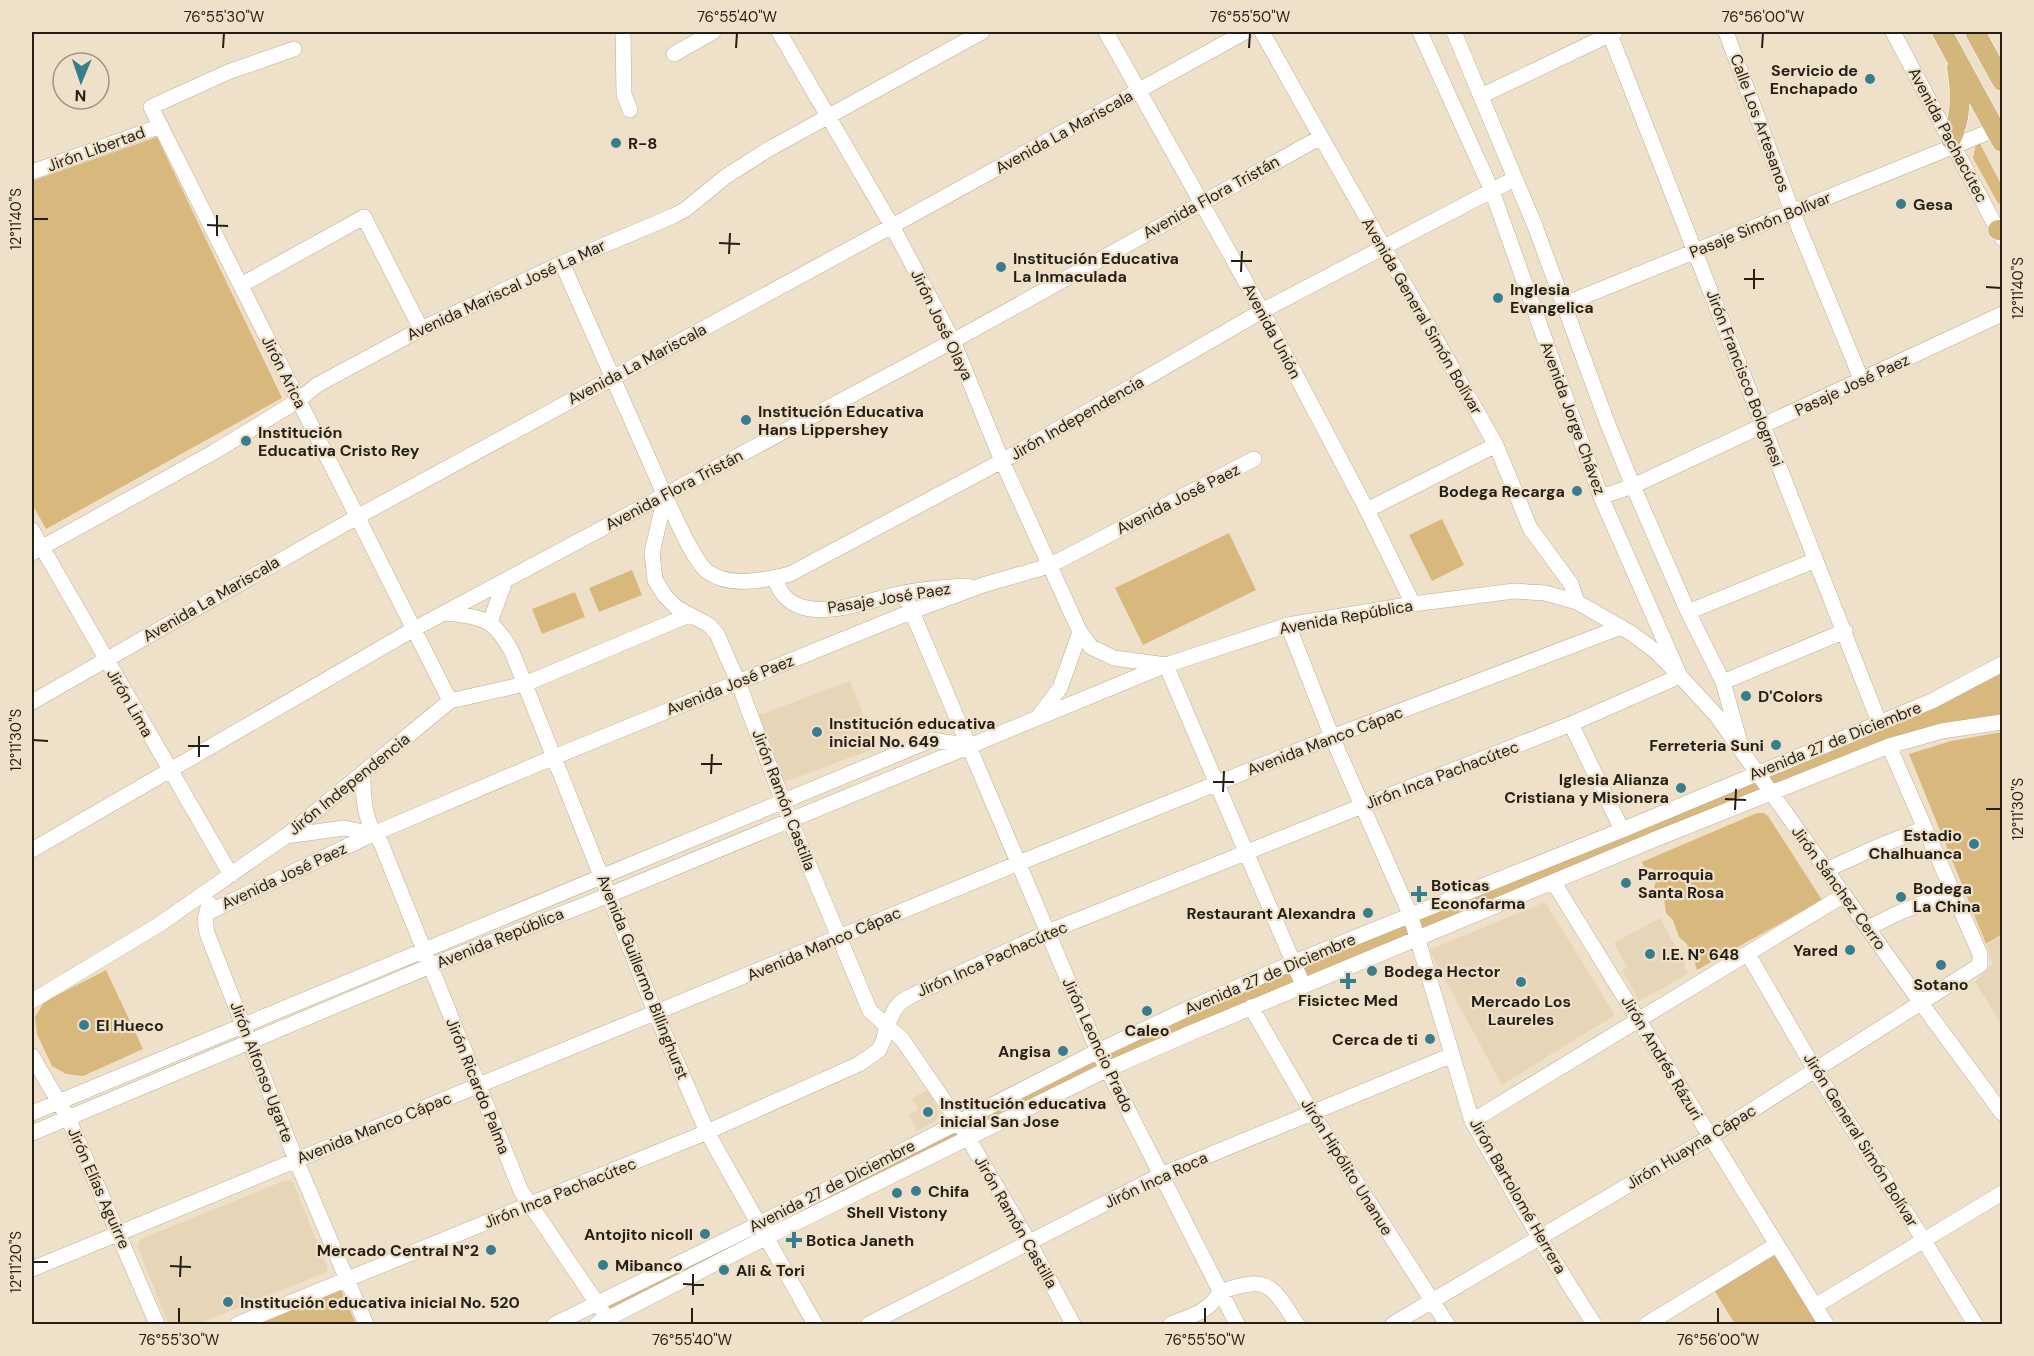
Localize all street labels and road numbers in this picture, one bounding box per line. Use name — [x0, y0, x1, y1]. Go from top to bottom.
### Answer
street label: Calle Los Artesanos — [1725, 51, 1795, 195]
street label: Avenida Pachacútec — [1903, 64, 1993, 206]
street label: Avenida La Mariscala — [991, 85, 1137, 179]
street label: Jirón Libertad — [44, 122, 148, 176]
street label: Avenida Flora Tristán — [1139, 151, 1283, 243]
street label: Pasaje Simón Bolívar — [1686, 187, 1834, 263]
street label: Avenida General Simón Bolívar — [1357, 214, 1487, 418]
street label: Avenida Mariscal José La Mar — [403, 235, 609, 345]
street label: Jirón José Olaya — [906, 266, 978, 384]
street label: Avenida Unión — [1238, 280, 1306, 382]
street label: Jirón Francisco Bolognesi — [1702, 287, 1788, 469]
street label: Avenida La Mariscala — [564, 318, 710, 410]
street label: Jirón Arica — [257, 332, 311, 412]
street label: Avenida Jorge Chávez — [1535, 338, 1611, 498]
street label: Pasaje José Paez — [1791, 349, 1913, 421]
street label: Jirón Independencia — [1006, 371, 1148, 465]
street label: Avenida Flora Tristán — [601, 445, 747, 535]
street label: Avenida José Paez — [1113, 459, 1243, 539]
street label: Avenida La Mariscala — [139, 551, 283, 647]
street label: Pasaje José Paez — [826, 578, 952, 618]
street label: Avenida República — [1277, 595, 1415, 639]
street label: Avenida José Paez — [663, 650, 797, 720]
street label: Jirón Lima — [102, 665, 158, 741]
street label: Avenida 27 de Diciembre — [1746, 697, 1924, 785]
street label: Avenida Manco Cápac — [1244, 702, 1406, 780]
street label: Jirón Ramón Castilla — [747, 727, 821, 873]
street label: Jirón Independencia — [284, 728, 414, 840]
street label: Jirón Inca Pachacútec — [1362, 736, 1522, 814]
street label: Jirón Sánchez Cerro — [1787, 822, 1891, 954]
street label: Avenida José Paez — [218, 838, 350, 914]
street label: Avenida Guillermo Billinghurst — [592, 872, 694, 1082]
street label: Avenida Manco Cápac — [744, 902, 904, 986]
street label: Avenida República — [433, 903, 567, 973]
street label: Jirón Inca Pachacútec — [913, 916, 1071, 1002]
street label: Avenida 27 de Diciembre — [1181, 928, 1359, 1020]
street label: Jirón Leoncio Prado — [1058, 974, 1138, 1116]
street label: Jirón Andrés Rázuri — [1617, 992, 1707, 1124]
street label: Jirón Alfonso Ugarte — [225, 999, 299, 1145]
street label: Jirón Ricardo Palma — [441, 1015, 515, 1157]
street label: Jirón General Simón Bolívar — [1799, 1049, 1923, 1231]
street label: Avenida Manco Cápac — [293, 1087, 455, 1169]
street label: Jirón Hipólito Unanue — [1296, 1095, 1398, 1239]
street label: Jirón Huayna Cápac — [1622, 1100, 1760, 1194]
street label: Jirón Bartolomé Herrera — [1465, 1114, 1571, 1278]
street label: Jirón Elías Aguirre — [63, 1124, 135, 1252]
street label: Avenida 27 de Diciembre — [745, 1135, 919, 1237]
street label: Jirón Inca Roca — [1101, 1147, 1211, 1213]
street label: Jirón Ramón Castilla — [970, 1152, 1062, 1292]
street label: Jirón Inca Pachacútec — [481, 1153, 639, 1233]

